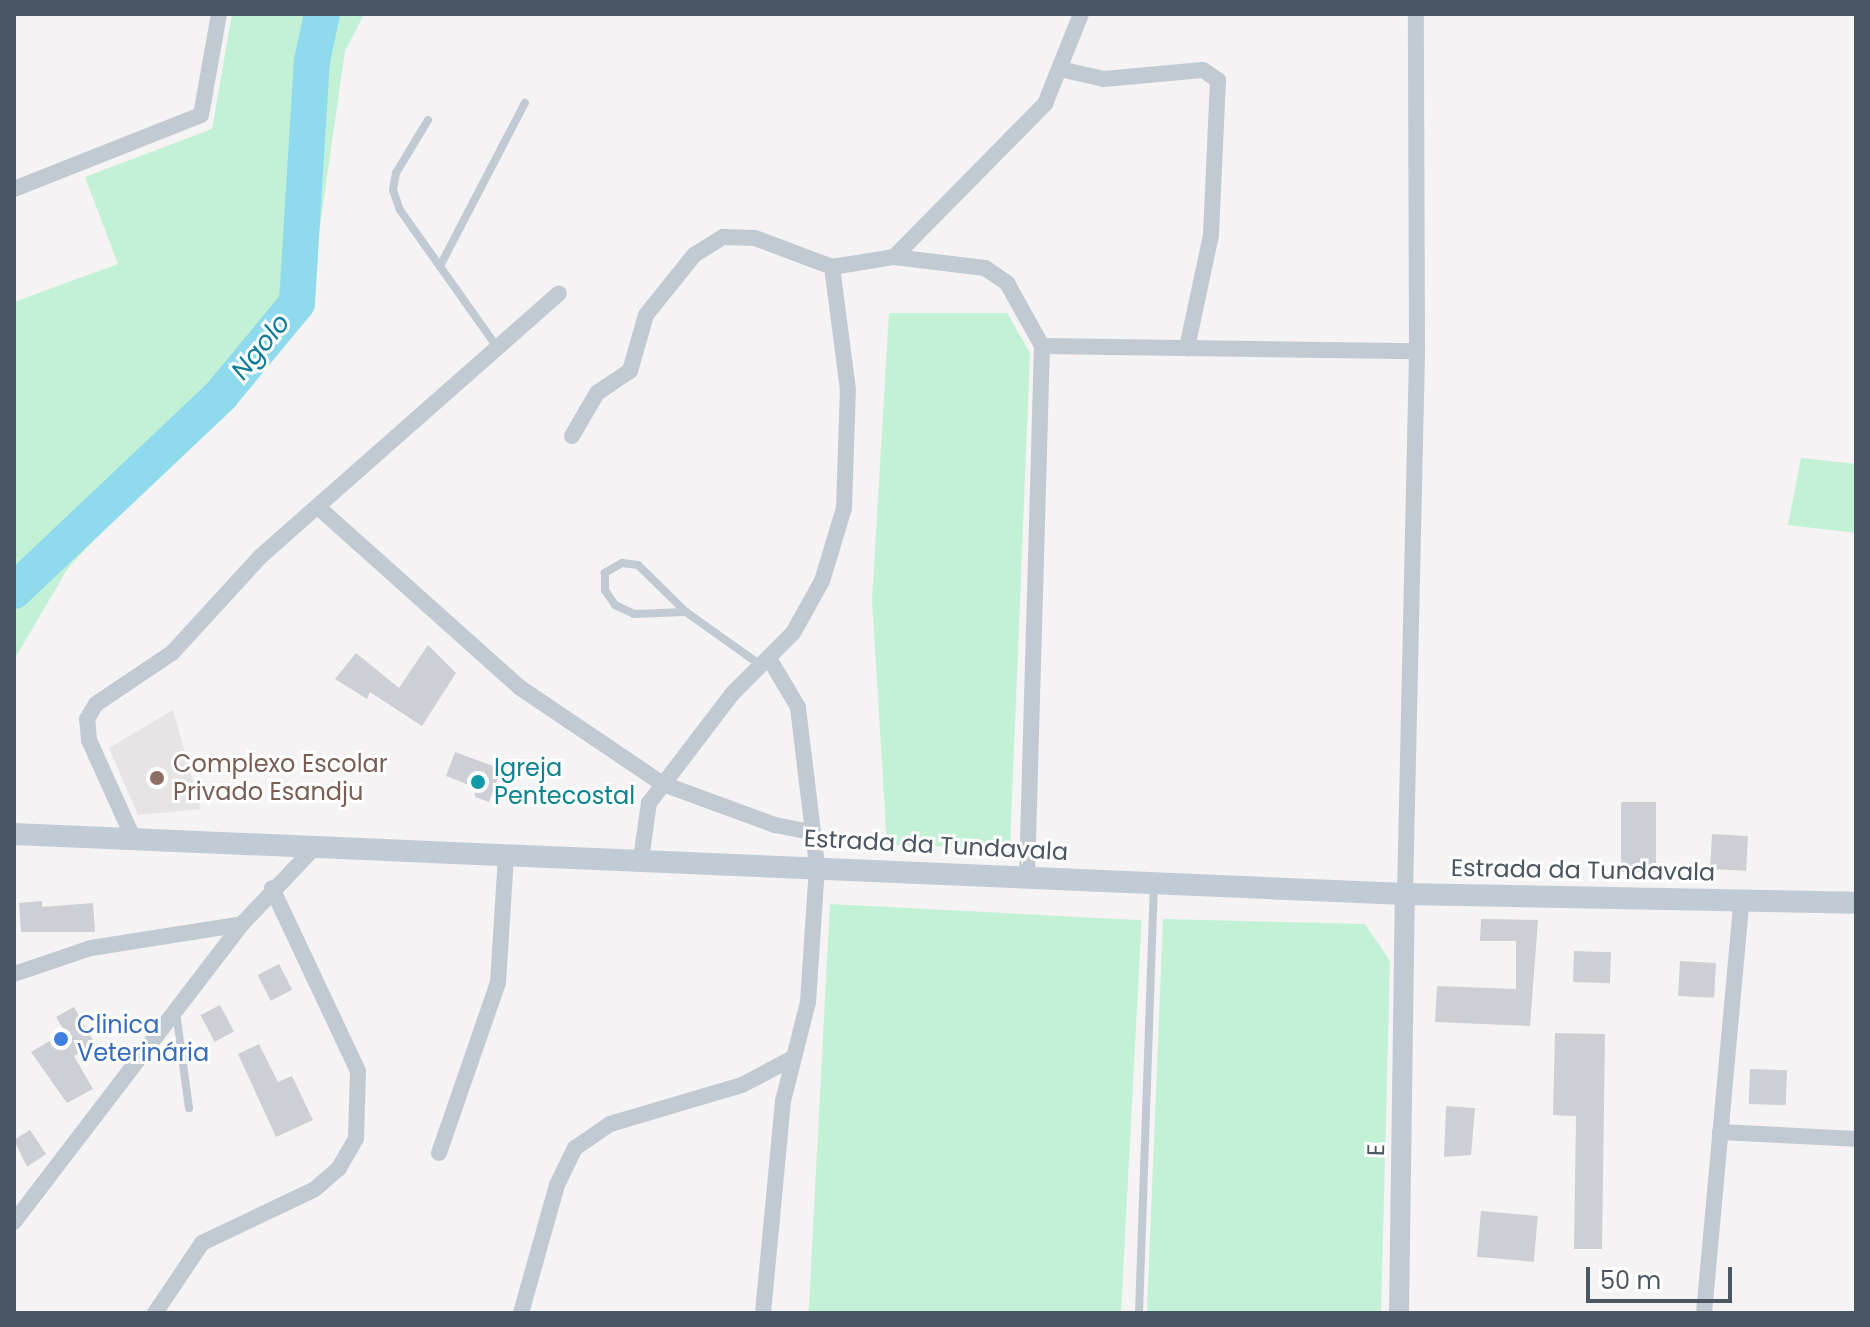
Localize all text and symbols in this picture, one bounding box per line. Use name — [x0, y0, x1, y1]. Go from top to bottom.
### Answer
water label: Ngolo — [225, 308, 297, 386]
place label: Complexo Escolar Privado Esandju — [173, 750, 388, 806]
place label: Igreja Pentecostal — [494, 754, 635, 810]
marker: Complexo Escolar Privado Esandju — [148, 769, 166, 787]
marker: Igreja Pentecostal — [469, 773, 487, 791]
street label: Estrada da Tundavala — [803, 824, 1069, 866]
street label: Estrada da Tundavala — [1451, 853, 1715, 887]
place label: Clinica Veterinária — [77, 1011, 209, 1067]
marker: Clinica Veterinária — [52, 1030, 70, 1048]
street label: E — [1361, 1144, 1391, 1156]
scale bar — [1590, 1251, 1736, 1301]
text: 50 m — [1600, 1264, 1661, 1297]

